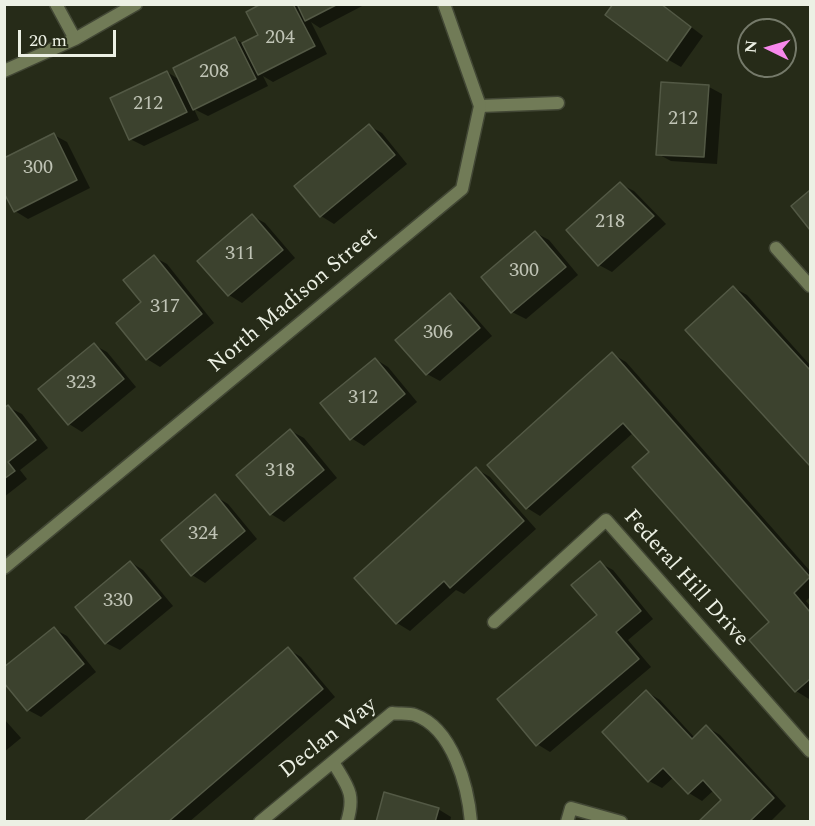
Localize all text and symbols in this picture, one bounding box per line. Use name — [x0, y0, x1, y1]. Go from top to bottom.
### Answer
scale bar — [21, 18, 118, 56]
north arrow — [737, 18, 797, 78]
text: 20 m — [29, 27, 67, 54]
house number: 204 — [265, 27, 295, 51]
text: N — [739, 39, 764, 54]
house number: 208 — [199, 61, 229, 85]
house number: 212 — [133, 93, 163, 117]
house number: 212 — [668, 108, 698, 132]
house number: 300 — [23, 157, 53, 181]
house number: 218 — [595, 211, 625, 235]
street label: North Madison Street — [204, 223, 384, 379]
house number: 311 — [225, 243, 255, 267]
house number: 300 — [509, 260, 539, 284]
house number: 317 — [150, 296, 180, 320]
house number: 306 — [423, 322, 453, 346]
house number: 323 — [66, 372, 96, 396]
house number: 312 — [348, 387, 378, 411]
house number: 318 — [265, 460, 295, 484]
street label: Federal Hill Drive — [617, 505, 753, 653]
house number: 324 — [188, 523, 218, 547]
house number: 330 — [103, 590, 133, 614]
street label: Declan Way — [275, 693, 383, 785]

